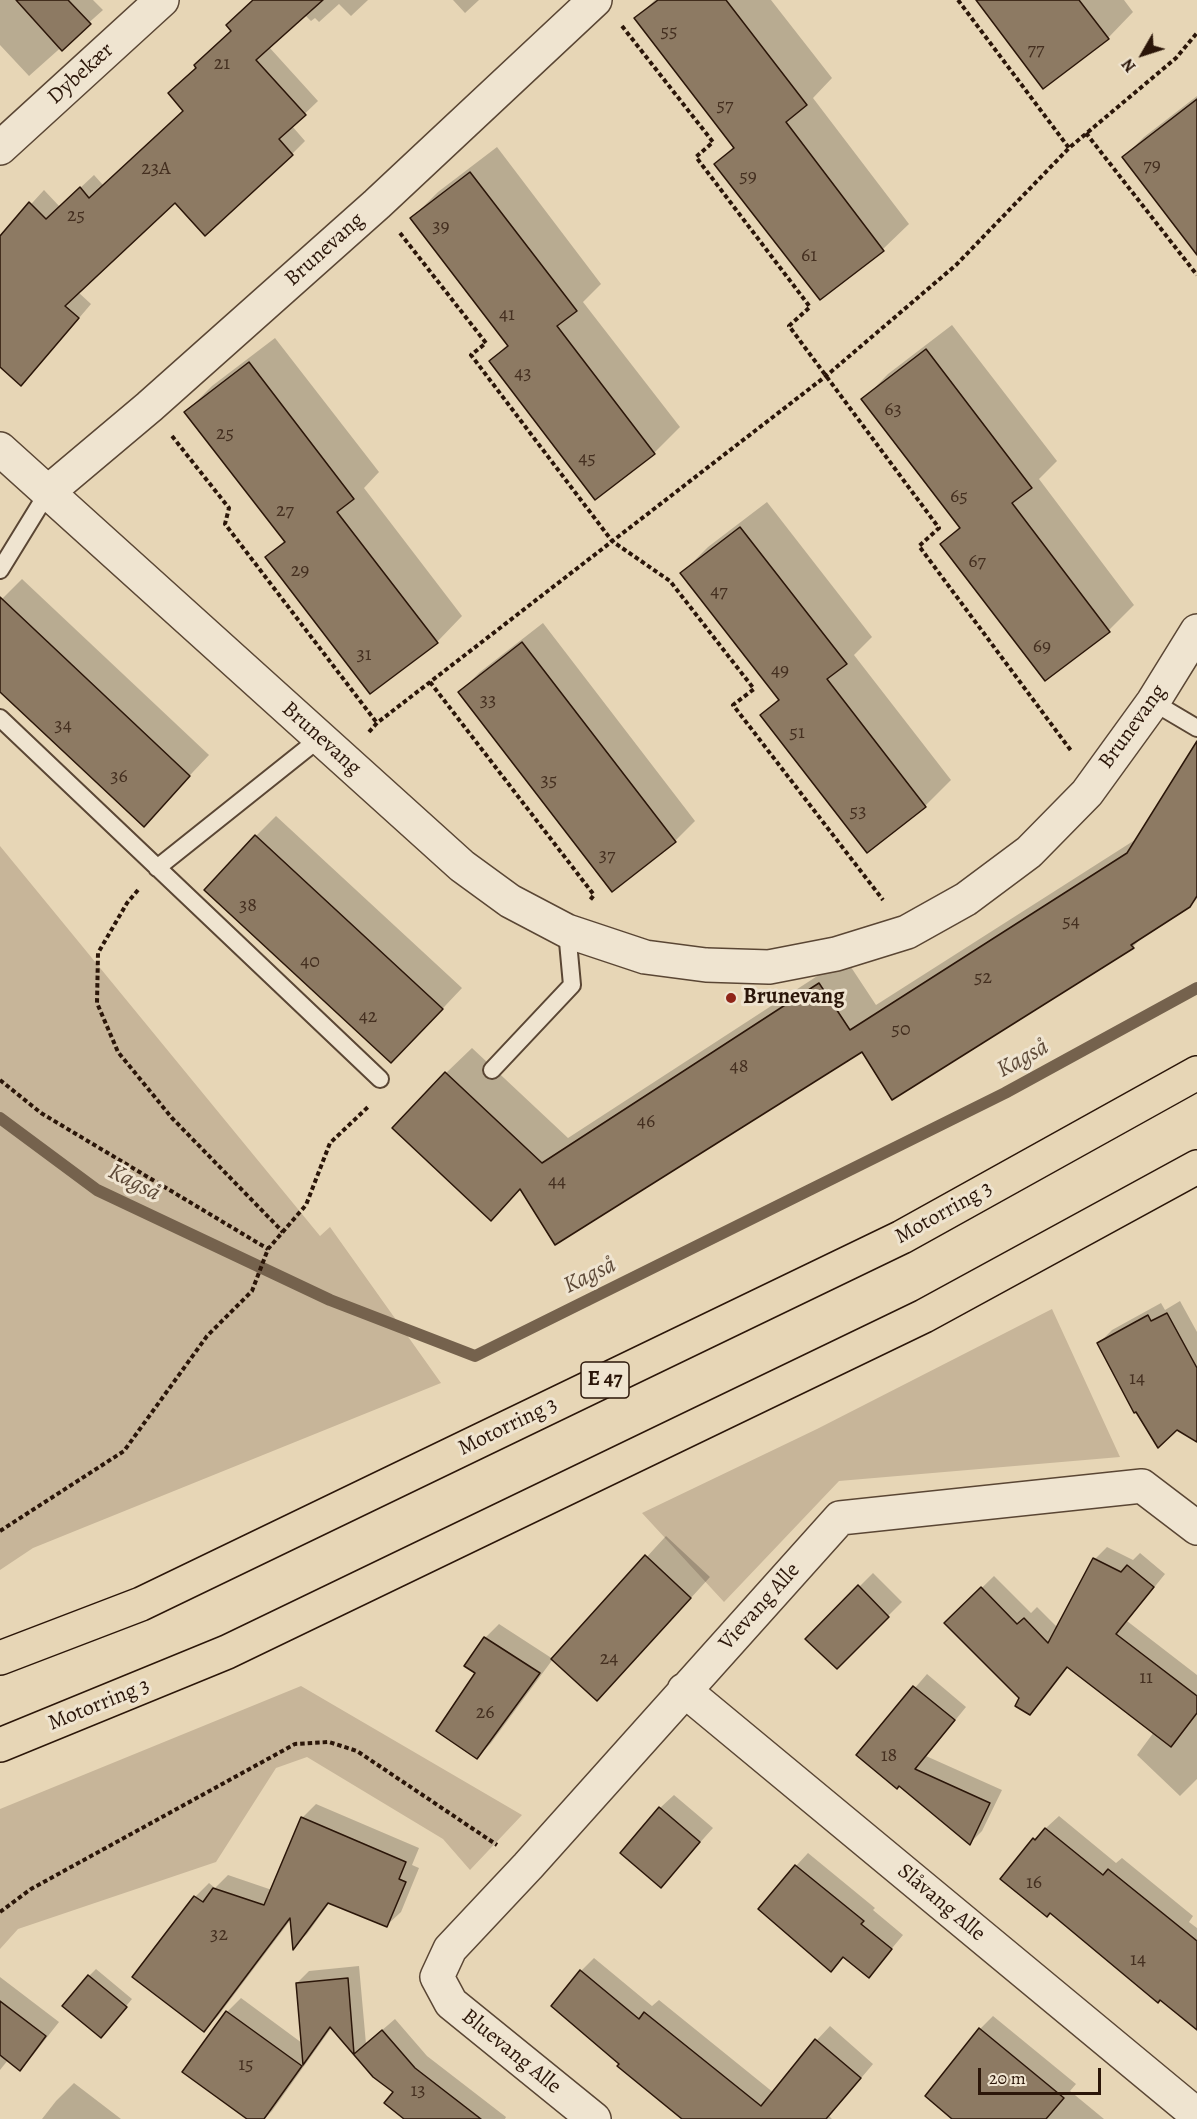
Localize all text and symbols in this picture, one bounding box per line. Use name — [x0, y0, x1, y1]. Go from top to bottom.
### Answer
house number: 55 — [660, 20, 678, 44]
north arrow — [1113, 24, 1173, 84]
street label: Dybekær — [43, 37, 119, 111]
house number: 77 — [1028, 38, 1044, 62]
house number: 21 — [214, 52, 230, 76]
text: N — [1117, 54, 1141, 77]
house number: 57 — [717, 94, 733, 118]
house number: 79 — [1143, 154, 1161, 178]
house number: 23A — [141, 157, 171, 181]
house number: 59 — [739, 165, 757, 189]
house number: 25 — [67, 204, 85, 228]
street label: Brunevang — [280, 207, 370, 293]
house number: 39 — [432, 215, 450, 239]
house number: 61 — [801, 244, 817, 268]
house number: 41 — [499, 303, 515, 327]
house number: 43 — [514, 362, 532, 386]
house number: 63 — [884, 398, 902, 422]
house number: 25 — [216, 422, 234, 446]
house number: 45 — [578, 447, 596, 471]
house number: 65 — [950, 485, 968, 509]
house number: 27 — [276, 499, 294, 523]
house number: 67 — [968, 550, 986, 574]
house number: 29 — [291, 559, 309, 583]
house number: 47 — [710, 580, 728, 604]
house number: 69 — [1033, 635, 1051, 659]
house number: 31 — [356, 643, 372, 667]
house number: 49 — [771, 659, 789, 683]
street label: Brunevang — [1094, 680, 1172, 774]
house number: 33 — [480, 689, 496, 713]
street label: Brunevang — [276, 696, 366, 782]
house number: 34 — [54, 714, 72, 738]
house number: 51 — [789, 721, 805, 745]
house number: 36 — [110, 765, 128, 789]
house number: 35 — [541, 769, 557, 793]
house number: 53 — [850, 800, 866, 824]
house number: 37 — [599, 844, 615, 868]
house number: 38 — [239, 894, 257, 918]
house number: 54 — [1062, 910, 1080, 934]
house number: 40 — [300, 950, 320, 974]
house number: 52 — [974, 966, 992, 990]
place label: Brunevang — [743, 985, 844, 1011]
marker: Brunevang — [724, 991, 738, 1005]
house number: 42 — [359, 1005, 377, 1029]
house number: 50 — [891, 1018, 911, 1042]
water label: Kagså — [992, 1033, 1054, 1085]
house number: 48 — [730, 1055, 748, 1079]
house number: 46 — [637, 1110, 655, 1134]
water label: Kagså — [103, 1158, 165, 1208]
house number: 44 — [548, 1170, 566, 1194]
street label: Motorring 3 — [891, 1176, 997, 1250]
water label: Kagså — [559, 1251, 621, 1301]
road number: E 47 — [581, 1362, 629, 1398]
house number: 14 — [1129, 1367, 1145, 1391]
street label: Motorring 3 — [454, 1392, 562, 1462]
street label: Vievang Alle — [714, 1558, 806, 1656]
house number: 24 — [600, 1647, 618, 1671]
house number: 11 — [1139, 1666, 1153, 1690]
street label: Motorring 3 — [44, 1673, 154, 1737]
house number: 26 — [476, 1701, 494, 1725]
house number: 18 — [881, 1744, 897, 1768]
street label: Slåvang Alle — [892, 1859, 990, 1947]
house number: 16 — [1026, 1871, 1042, 1895]
house number: 32 — [210, 1923, 228, 1947]
house number: 14 — [1130, 1948, 1146, 1972]
street label: Bluevang Alle — [456, 2004, 566, 2100]
house number: 15 — [238, 2053, 254, 2077]
scale bar — [981, 2056, 1104, 2094]
text: 20 m — [989, 2066, 1026, 2090]
house number: 13 — [410, 2079, 426, 2103]

